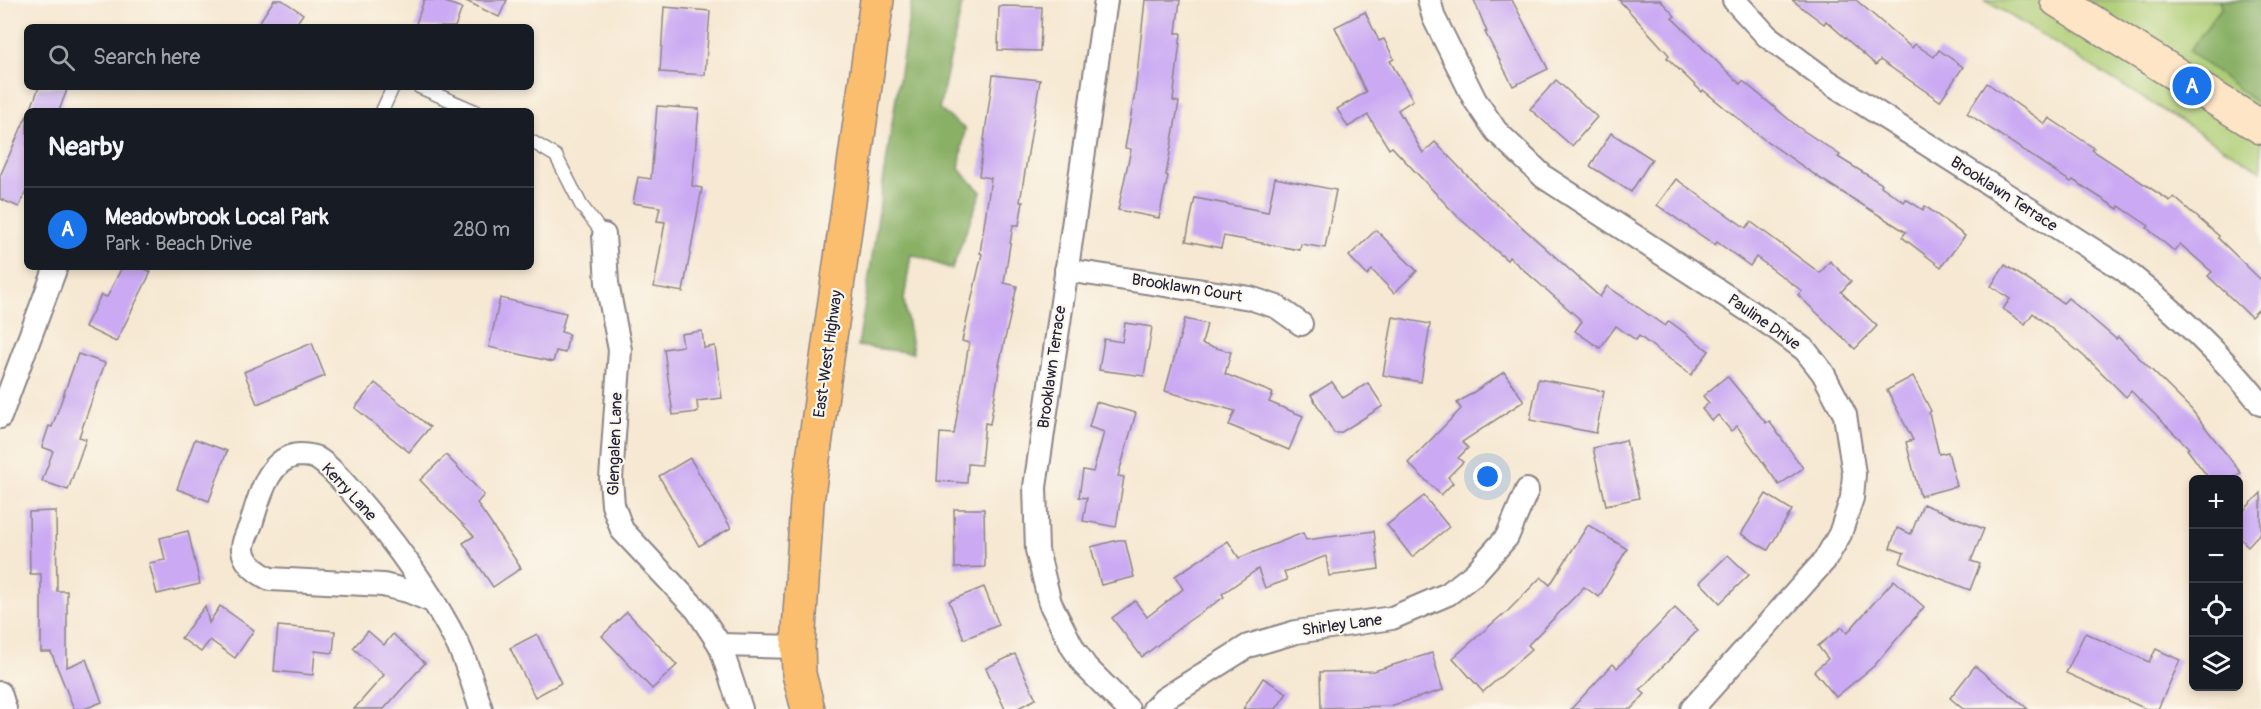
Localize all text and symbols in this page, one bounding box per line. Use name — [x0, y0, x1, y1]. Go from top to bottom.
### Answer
search box — [24, 24, 534, 90]
icon: search — [45, 41, 78, 74]
text: Search here — [93, 43, 200, 71]
pin: A — [2172, 64, 2212, 109]
text: Nearby — [48, 131, 124, 163]
street label: Brooklawn Terrace — [1947, 152, 2061, 236]
text: Meadowbrook Local Park — [105, 203, 329, 231]
text: A — [61, 217, 74, 242]
text: 280 m — [453, 217, 510, 242]
text: Park · Beach Drive — [105, 231, 252, 256]
street label: Brooklawn Court — [1130, 269, 1244, 307]
street label: East-West Highway — [809, 289, 847, 419]
street label: Pauline Drive — [1724, 290, 1804, 354]
street label: Brooklawn Terrace — [1033, 304, 1071, 430]
street label: Glengalen Lane — [603, 392, 627, 496]
street label: Kerry Lane — [317, 459, 381, 525]
your location — [1473, 462, 1502, 491]
map controls — [2189, 475, 2243, 691]
button: + — [2189, 475, 2243, 529]
button: − — [2189, 529, 2243, 583]
button: locate — [2189, 583, 2243, 637]
street label: Shirley Lane — [1301, 609, 1383, 641]
button: layers — [2189, 637, 2243, 691]

